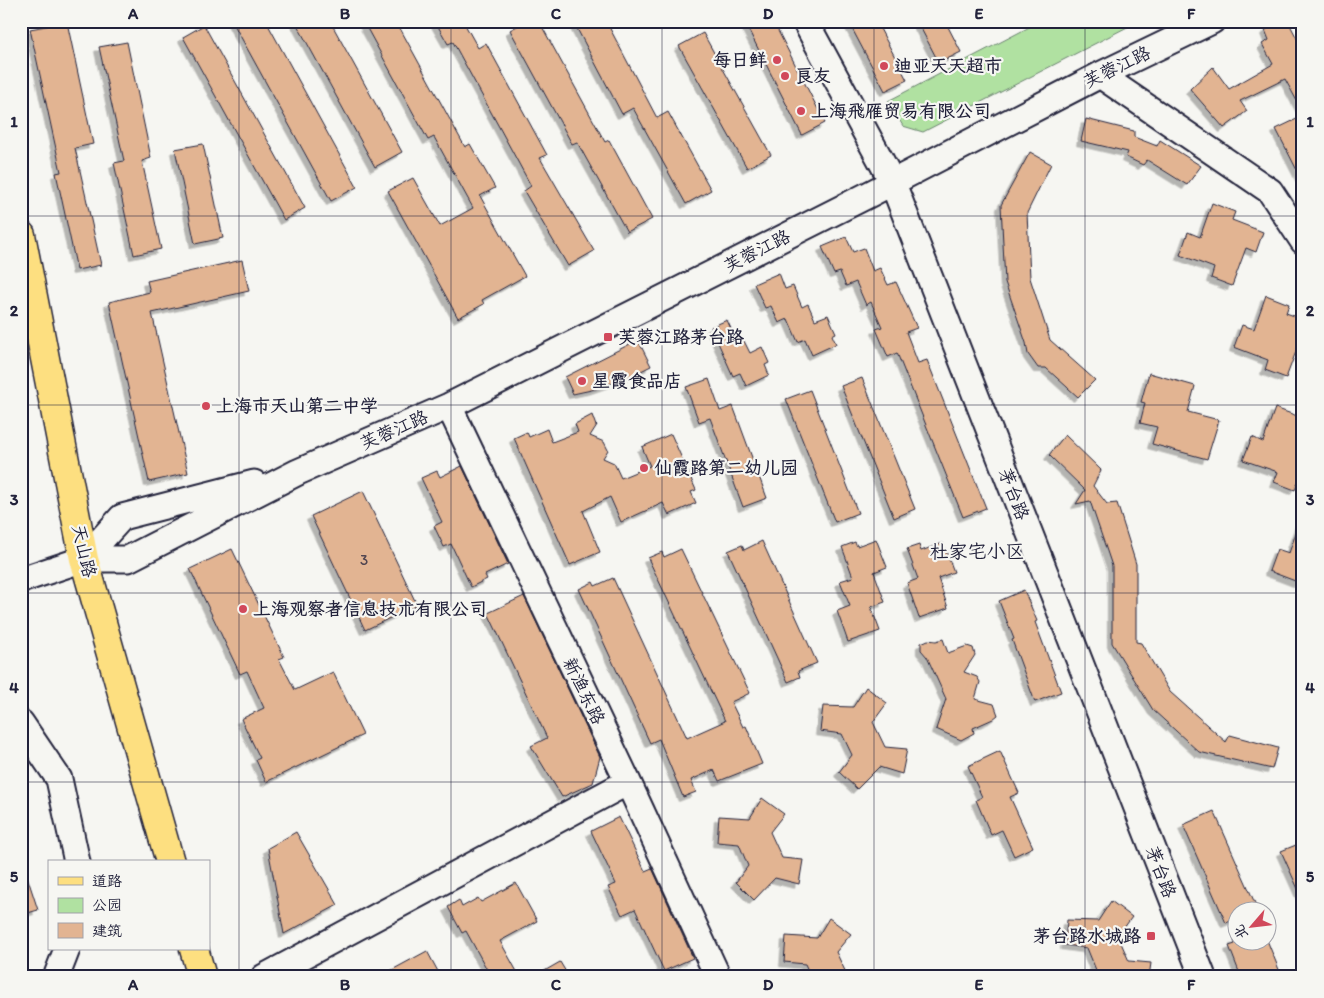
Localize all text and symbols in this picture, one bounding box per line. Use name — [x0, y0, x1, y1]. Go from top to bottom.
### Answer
text: A — [127, 4, 139, 23]
text: B — [340, 4, 351, 23]
text: C — [551, 4, 562, 23]
text: D — [763, 4, 774, 23]
text: E — [975, 4, 984, 23]
text: F — [1187, 4, 1196, 23]
street label: 芙蓉江路 — [1080, 41, 1154, 93]
place label: 每日鲜 — [713, 49, 767, 71]
marker: 每日鲜 — [771, 54, 783, 66]
place label: 迪亚天天超市 — [894, 55, 1002, 77]
marker: 迪亚天天超市 — [878, 60, 890, 72]
place label: 良友 — [795, 65, 831, 87]
marker: 良友 — [779, 70, 791, 82]
place label: 上海飛雁贸易有限公司 — [811, 100, 991, 122]
marker: 上海飛雁贸易有限公司 — [795, 105, 807, 117]
text: 1 — [10, 112, 18, 131]
text: 1 — [1306, 112, 1314, 131]
street label: 芙蓉江路 — [720, 225, 794, 277]
text: 2 — [10, 301, 19, 320]
text: 2 — [1306, 301, 1315, 320]
place label: 芙蓉江路茅台路 — [618, 326, 744, 348]
marker: 芙蓉江路茅台路 — [602, 331, 614, 343]
place label: 星霞食品店 — [592, 370, 682, 392]
marker: 星霞食品店 — [576, 375, 588, 387]
place label: 上海市天山第二中学 — [216, 395, 378, 417]
marker: 上海市天山第二中学 — [200, 400, 212, 412]
street label: 芙蓉江路 — [357, 405, 431, 455]
place label: 仙霞路第二幼儿园 — [654, 457, 798, 479]
marker: 仙霞路第二幼儿园 — [638, 462, 650, 474]
street label: 茅台路 — [994, 465, 1034, 523]
text: 3 — [10, 490, 19, 509]
text: 3 — [1306, 490, 1315, 509]
street label: 天山路 — [67, 522, 101, 580]
district label: 杜家宅小区 — [929, 540, 1025, 563]
house number: 3 — [360, 551, 368, 569]
place label: 上海观察者信息技术有限公司 — [253, 598, 487, 620]
marker: 上海观察者信息技术有限公司 — [237, 603, 249, 615]
street label: 新渔东路 — [558, 654, 610, 728]
text: 4 — [9, 678, 19, 697]
text: 4 — [1305, 678, 1315, 697]
street label: 茅台路 — [1141, 843, 1181, 901]
legend — [48, 860, 210, 950]
text: 5 — [10, 867, 19, 886]
text: 5 — [1306, 867, 1315, 886]
text: 道路 — [92, 872, 122, 890]
text: 公园 — [92, 896, 122, 914]
north arrow — [1226, 900, 1276, 950]
text: 建筑 — [92, 922, 122, 940]
text: 北 — [1230, 922, 1252, 942]
place label: 茅台路水城路 — [1033, 925, 1141, 947]
marker: 茅台路水城路 — [1145, 930, 1157, 942]
text: A — [127, 975, 139, 994]
text: B — [340, 975, 351, 994]
text: C — [551, 975, 562, 994]
text: D — [763, 975, 774, 994]
text: E — [975, 975, 984, 994]
text: F — [1187, 975, 1196, 994]

